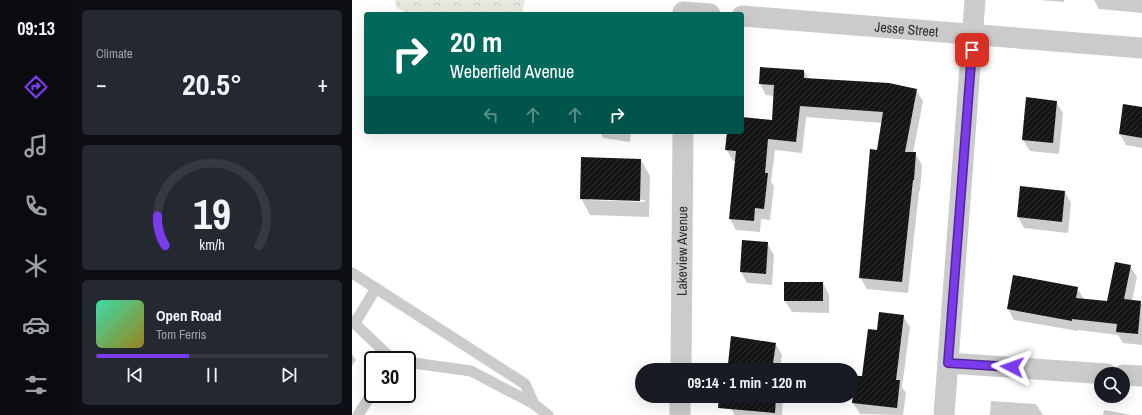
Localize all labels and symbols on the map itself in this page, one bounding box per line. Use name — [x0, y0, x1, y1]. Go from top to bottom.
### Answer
street label: Jesse Street — [874, 18, 939, 41]
pin — [955, 33, 989, 67]
street label: Lakeview Avenue — [673, 206, 691, 296]
position arrow — [991, 346, 1033, 388]
speed limit sign: 30 — [364, 351, 416, 403]

